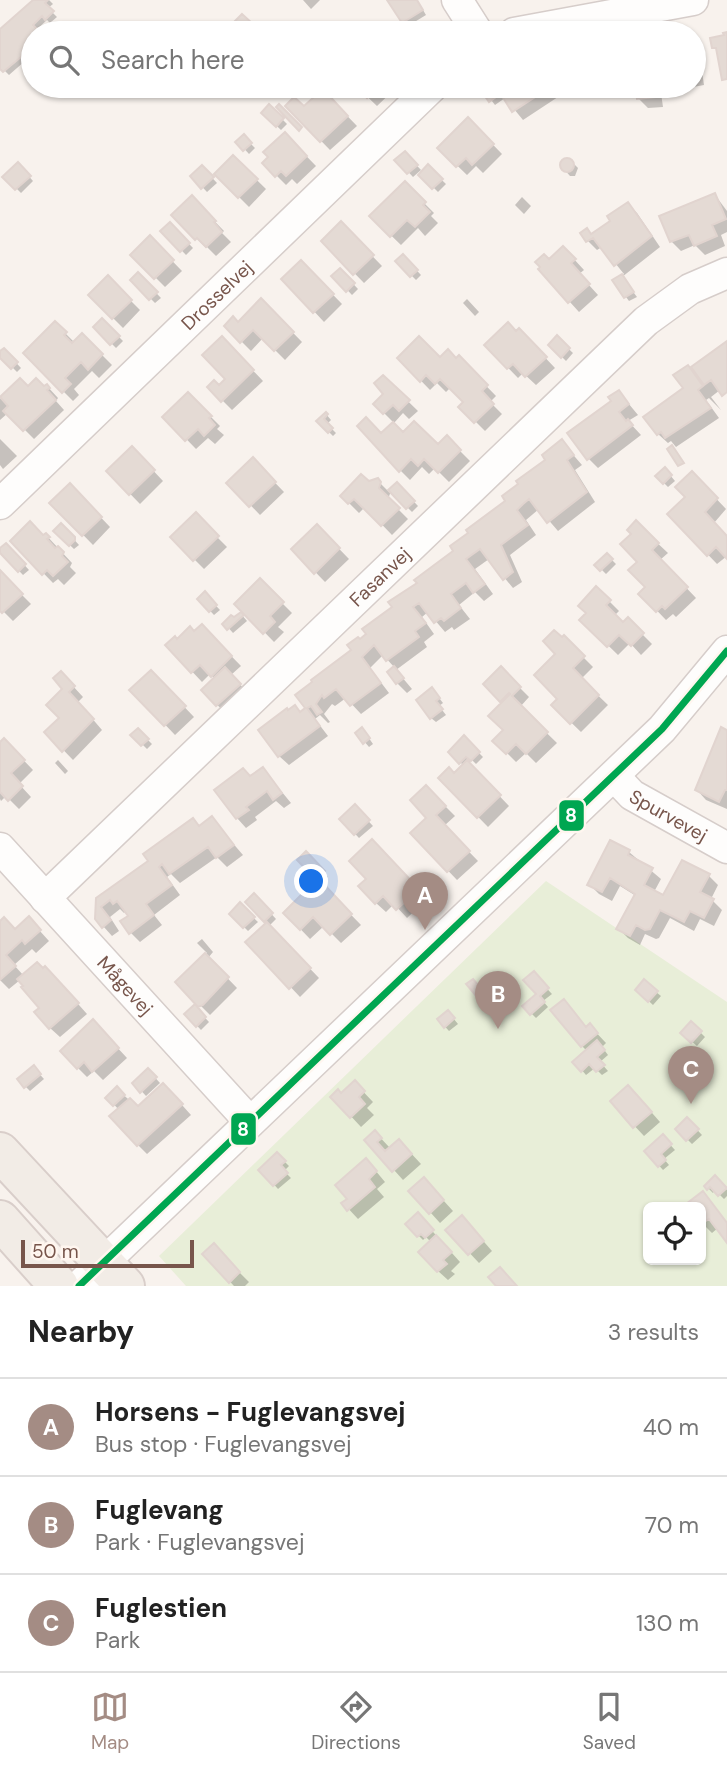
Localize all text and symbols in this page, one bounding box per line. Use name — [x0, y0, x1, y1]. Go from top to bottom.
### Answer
search box — [21, 21, 706, 98]
icon: search — [45, 41, 83, 79]
text: Search here — [101, 43, 244, 77]
street label: Drosselvej — [175, 255, 258, 335]
street label: Fasanvej — [344, 542, 416, 612]
street label: Spurvevej — [625, 784, 712, 847]
line badge: 8 — [558, 799, 585, 832]
text: 8 — [565, 803, 577, 828]
your location — [294, 864, 328, 898]
pin: A — [402, 872, 448, 930]
street label: Mågevej — [92, 950, 159, 1020]
pin: B — [475, 971, 521, 1029]
pin: C — [668, 1046, 714, 1104]
line badge: 8 — [230, 1112, 257, 1146]
text: 8 — [237, 1117, 249, 1142]
map controls — [643, 1202, 706, 1265]
button: locate — [643, 1202, 706, 1265]
scale bar — [21, 1237, 194, 1269]
text: 50 m — [32, 1239, 79, 1264]
text: Nearby — [28, 1312, 134, 1351]
text: 3 results — [608, 1317, 699, 1347]
text: Horsens - Fuglevangsvej — [95, 1395, 405, 1429]
text: A — [43, 1412, 59, 1442]
text: 40 m — [643, 1412, 699, 1442]
text: Bus stop · Fuglevangsvej — [95, 1429, 352, 1459]
text: Fuglevang — [95, 1493, 224, 1527]
text: B — [44, 1510, 58, 1540]
text: 70 m — [645, 1510, 699, 1540]
text: Park · Fuglevangsvej — [95, 1527, 304, 1557]
text: Fuglestien — [95, 1591, 227, 1625]
text: C — [43, 1608, 59, 1638]
text: 130 m — [636, 1608, 699, 1638]
text: Park — [95, 1625, 140, 1655]
tab: Map — [91, 1688, 129, 1755]
tab: Directions — [311, 1688, 401, 1755]
tab: Saved — [583, 1688, 636, 1755]

